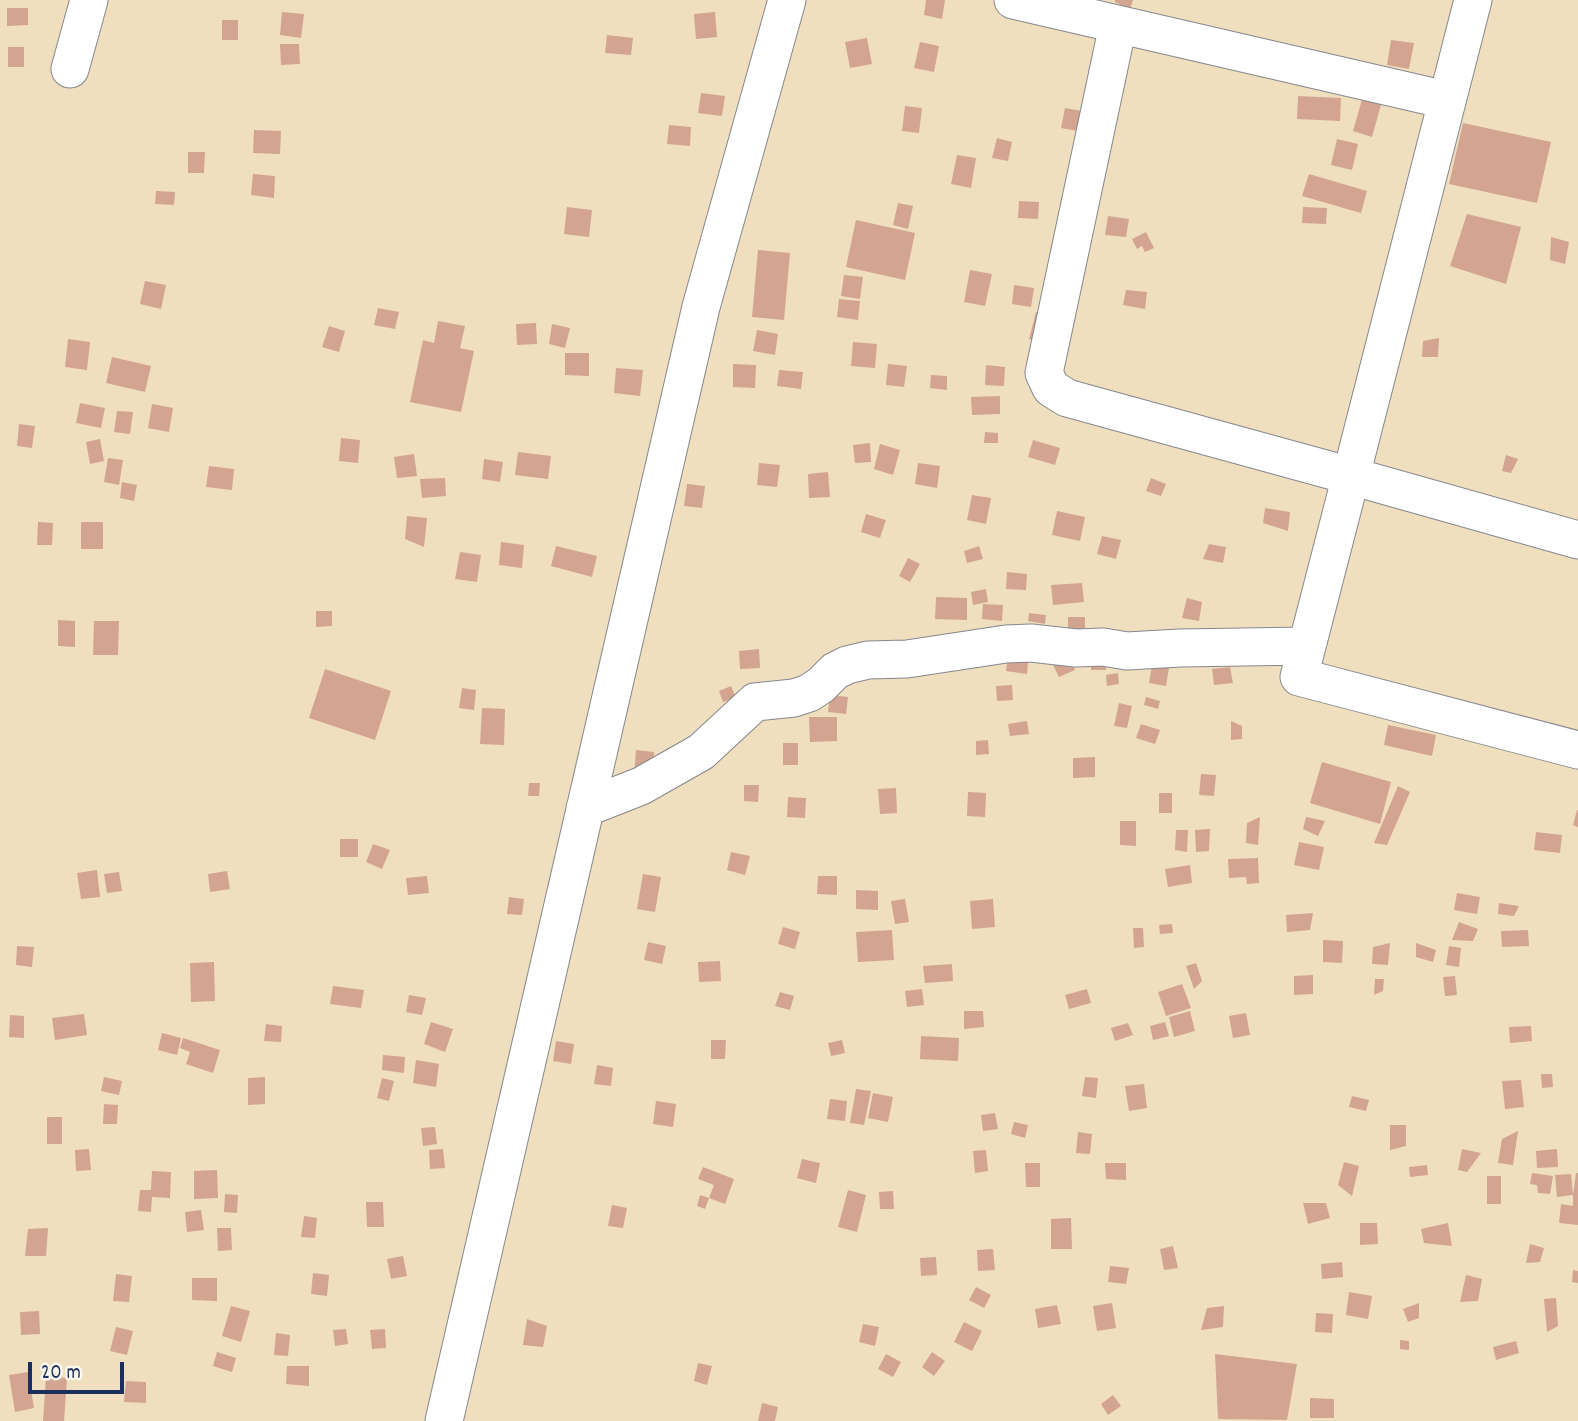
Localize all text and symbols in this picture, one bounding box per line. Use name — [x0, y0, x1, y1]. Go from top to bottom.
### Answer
scale bar — [32, 1348, 128, 1392]
text: 20 m — [41, 1359, 81, 1389]

